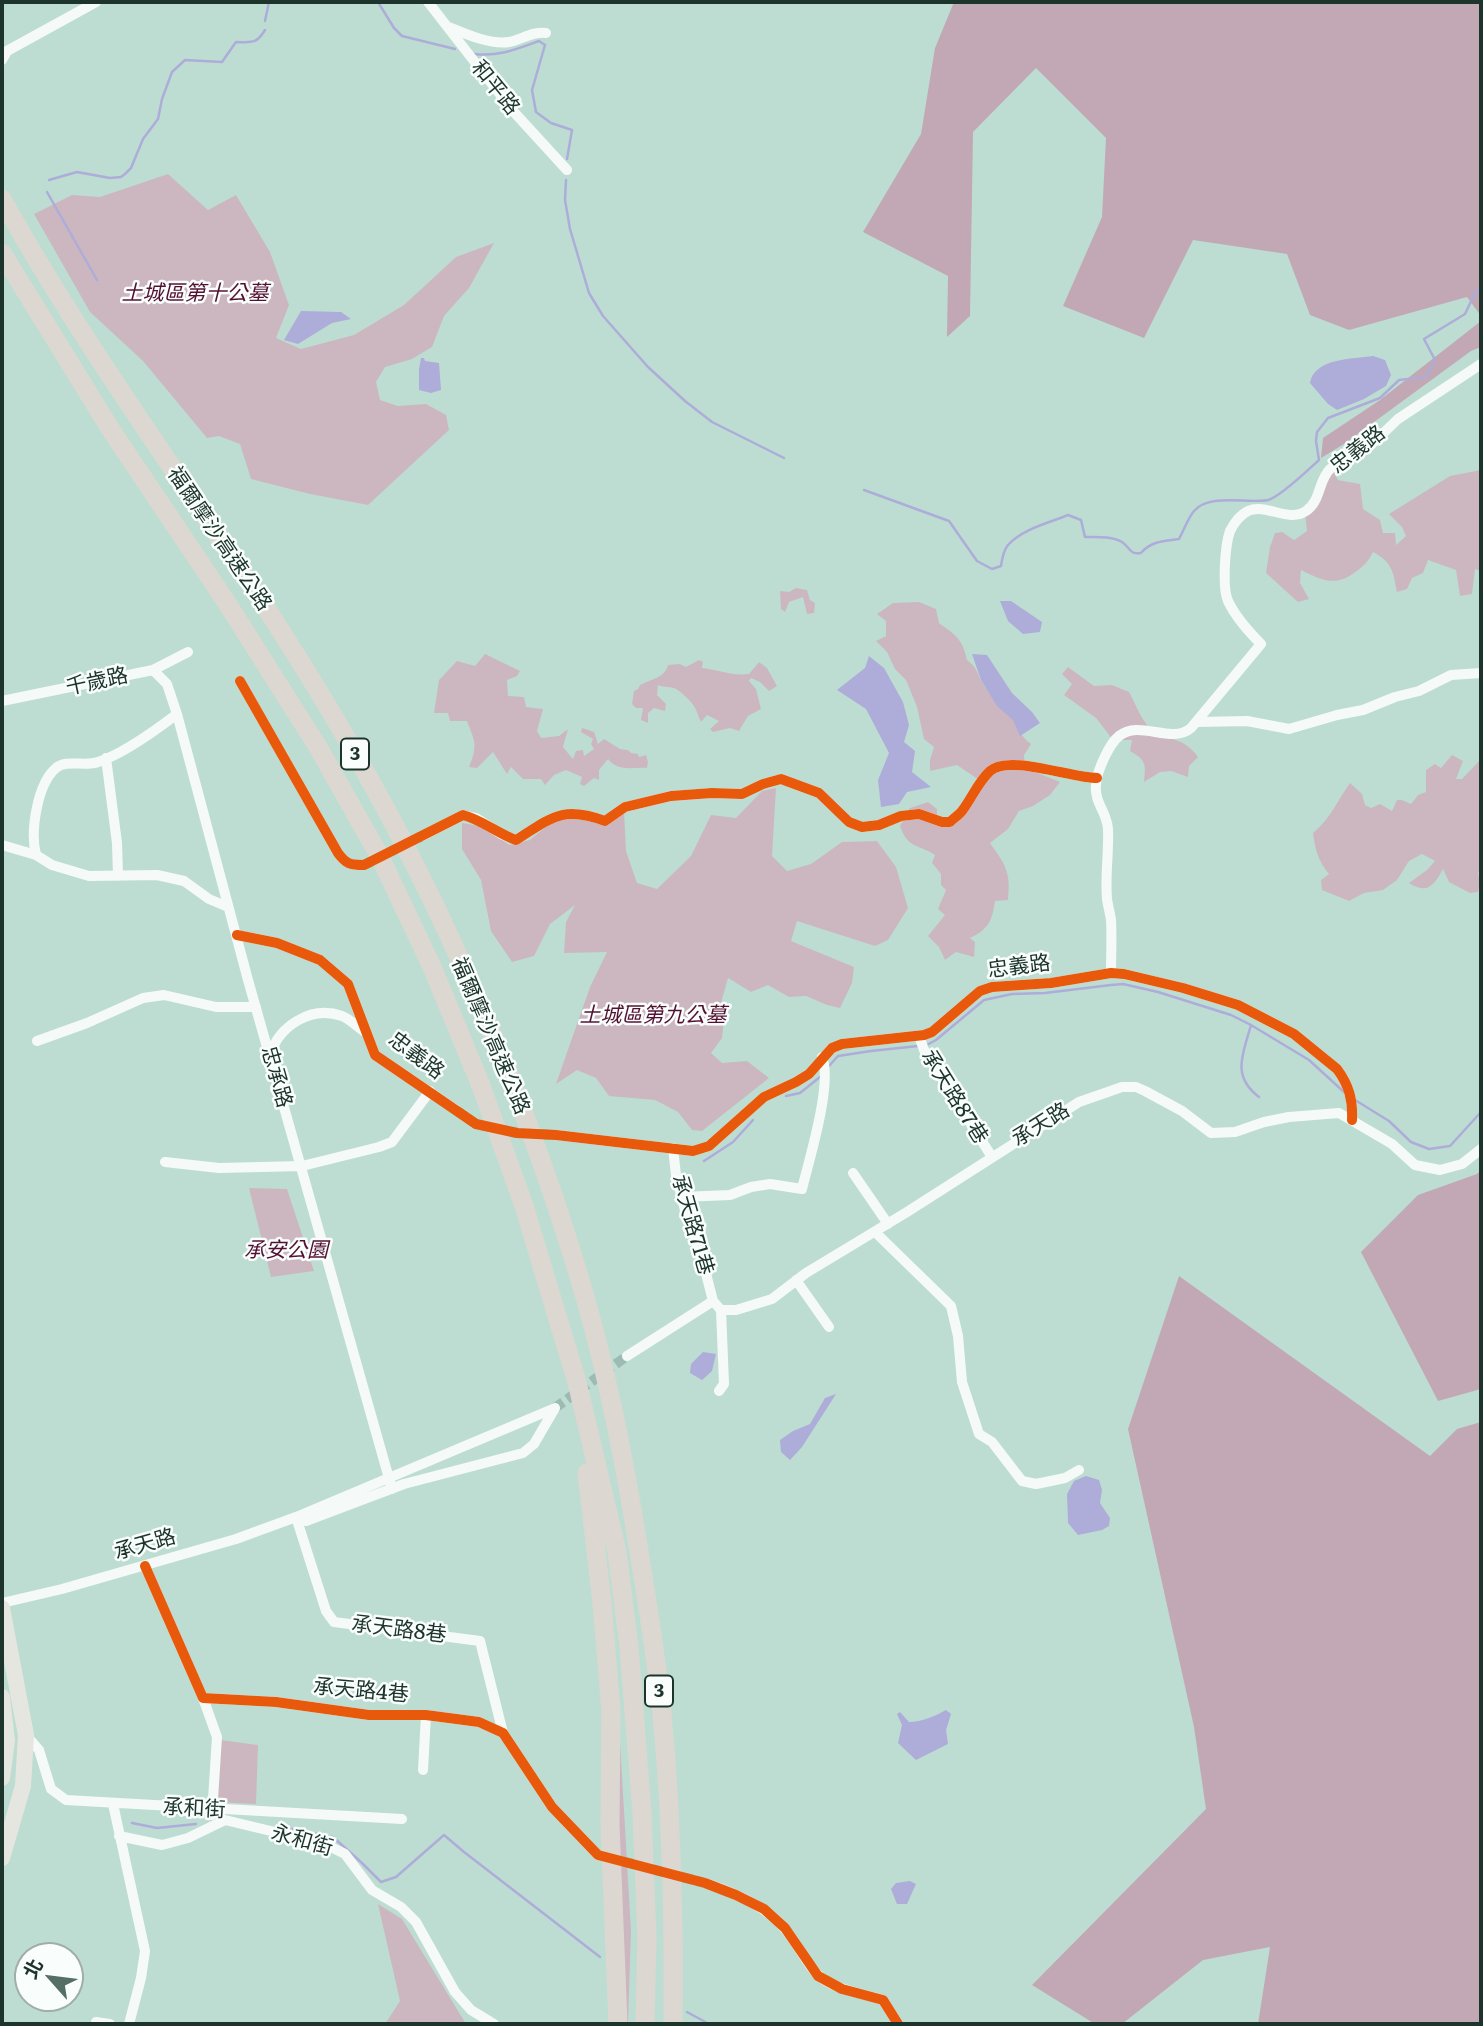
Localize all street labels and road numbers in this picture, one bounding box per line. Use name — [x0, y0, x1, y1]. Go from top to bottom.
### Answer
street label: 和平路 — [465, 56, 525, 120]
street label: 忠義路 — [1325, 421, 1391, 479]
street label: 福爾摩沙高速公路 — [162, 462, 276, 616]
street label: 千歲路 — [64, 663, 130, 701]
road number: 3 — [341, 738, 369, 769]
street label: 忠義路 — [986, 951, 1052, 983]
street label: 福爾摩沙高速公路 — [446, 954, 534, 1118]
street label: 忠義路 — [383, 1027, 449, 1085]
street label: 忠承路 — [255, 1043, 297, 1111]
street label: 承天路87巷 — [915, 1045, 993, 1149]
street label: 承天路 — [1008, 1098, 1074, 1152]
street label: 承天路71巷 — [666, 1172, 718, 1278]
street label: 承天路 — [111, 1524, 179, 1566]
street label: 承天路8巷 — [350, 1612, 448, 1648]
street label: 承天路4巷 — [312, 1674, 410, 1708]
road number: 3 — [645, 1676, 673, 1707]
street label: 承和街 — [162, 1795, 226, 1823]
street label: 永和街 — [268, 1820, 336, 1862]

